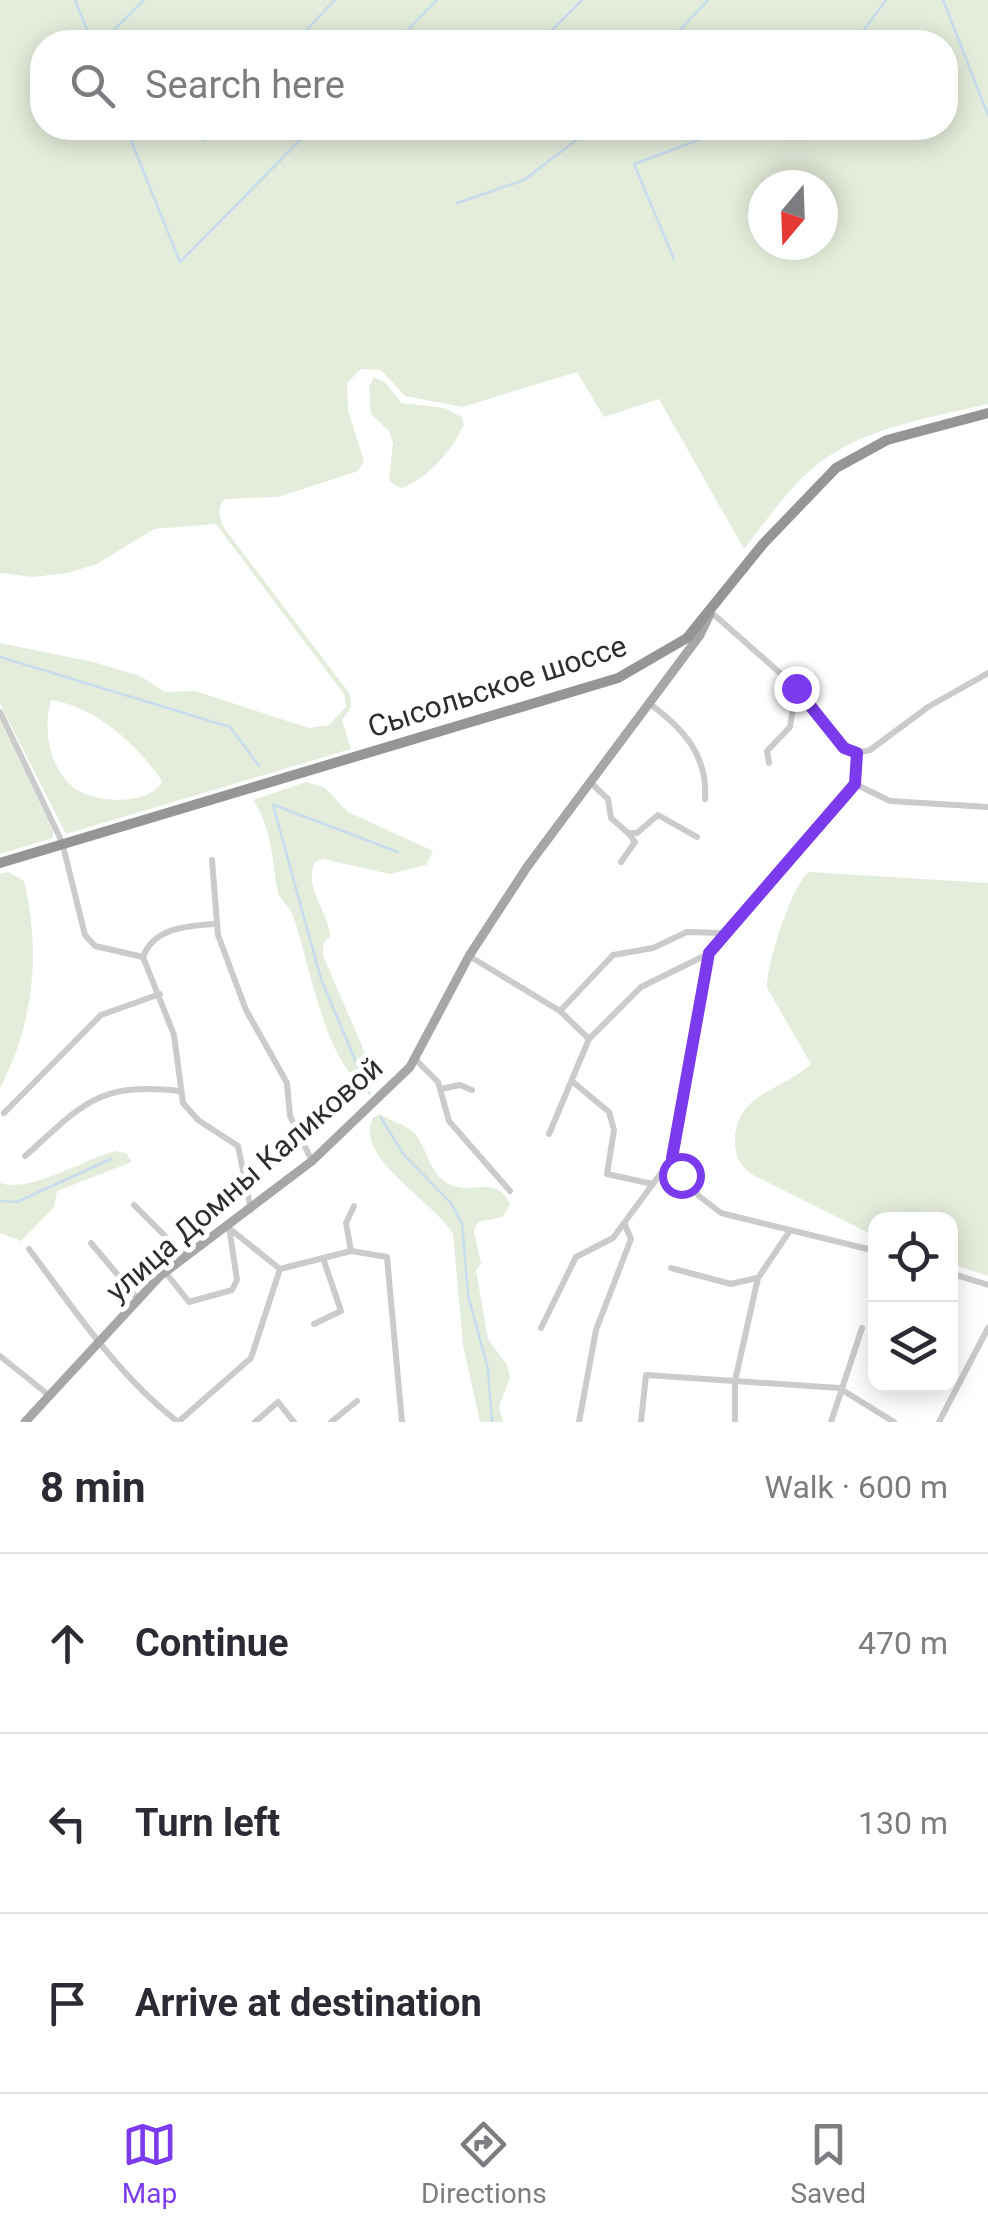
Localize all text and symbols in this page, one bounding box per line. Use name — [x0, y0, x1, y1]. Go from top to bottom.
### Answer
search box — [30, 30, 958, 140]
icon: search — [65, 58, 120, 113]
text: Search here — [145, 63, 345, 107]
north arrow — [748, 170, 838, 260]
street label: Сысольское шоссе — [363, 628, 631, 744]
route end — [774, 666, 820, 712]
street label: улица Домны Каликовой — [99, 1049, 389, 1309]
route start — [659, 1153, 705, 1199]
map controls — [868, 1212, 958, 1392]
button: locate — [868, 1212, 958, 1302]
button: layers — [868, 1302, 958, 1392]
text: 8 min — [40, 1463, 146, 1512]
text: Walk · 600 m — [765, 1468, 948, 1506]
icon: ahead — [40, 1616, 95, 1671]
text: Continue — [135, 1621, 289, 1665]
text: 470 m — [858, 1624, 948, 1662]
icon: left — [40, 1796, 95, 1851]
text: Turn left — [135, 1801, 280, 1845]
text: 130 m — [858, 1804, 948, 1842]
icon: arrive — [40, 1976, 95, 2031]
text: Arrive at destination — [135, 1981, 482, 2025]
tab: Map — [122, 2117, 177, 2210]
tab: Directions — [421, 2117, 547, 2210]
tab: Saved — [790, 2117, 866, 2210]

